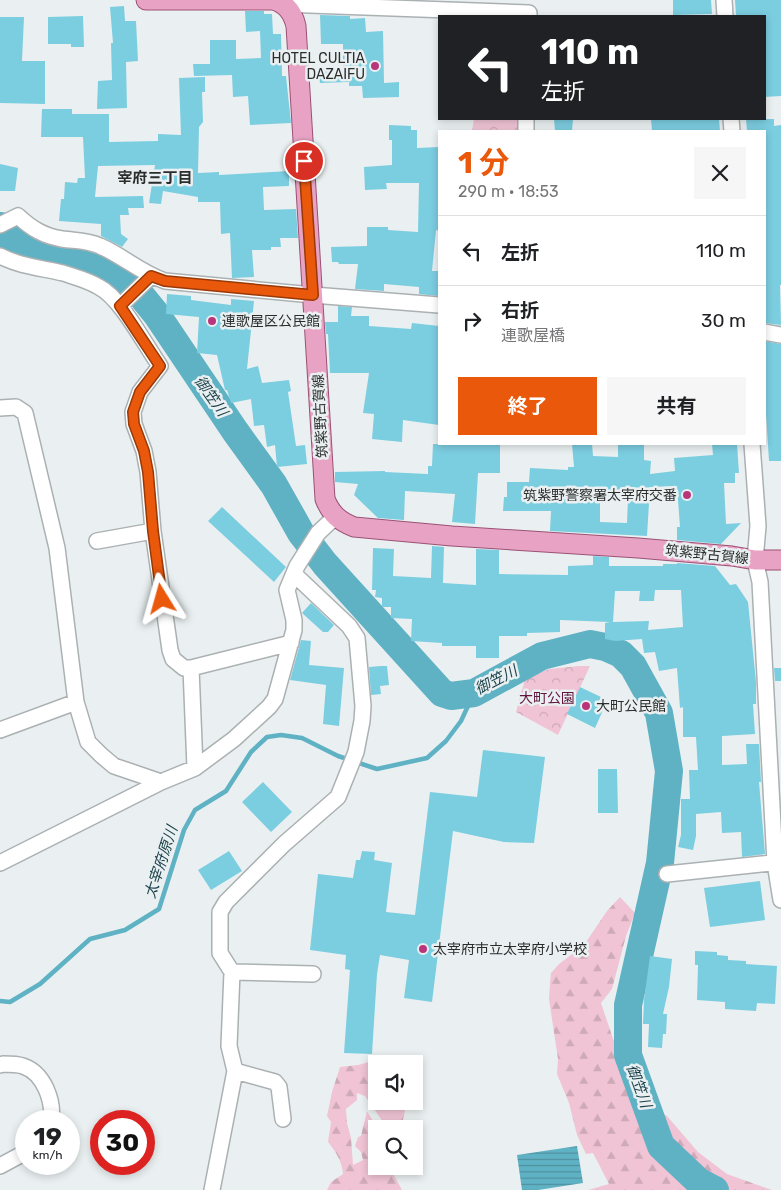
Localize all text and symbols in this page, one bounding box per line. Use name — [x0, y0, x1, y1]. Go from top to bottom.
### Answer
text: 110 m — [541, 31, 639, 73]
icon: left — [458, 35, 523, 100]
place label: HOTEL CULTIA DAZAIFU — [272, 50, 366, 83]
marker: HOTEL CULTIA DAZAIFU — [369, 60, 381, 72]
text: 左折 — [541, 78, 585, 105]
pin — [283, 140, 325, 182]
text: 1 分 — [458, 145, 509, 181]
icon: arrive — [290, 147, 318, 175]
button: close — [694, 147, 746, 199]
district label: 宰府三丁目 — [117, 169, 193, 187]
text: 290 m · 18:53 — [458, 182, 559, 201]
icon: left — [458, 237, 486, 265]
text: 110 m — [696, 239, 746, 262]
text: 左折 — [501, 241, 539, 264]
text: 右折 — [501, 299, 539, 322]
icon: right — [458, 307, 486, 335]
text: 30 m — [701, 309, 746, 332]
place label: 連歌屋区公民館 — [222, 313, 320, 330]
marker: 連歌屋区公民館 — [206, 315, 218, 327]
text: 連歌屋橋 — [501, 326, 565, 345]
water label: 御笠川 — [191, 372, 232, 421]
street label: 筑紫野古賀線 — [310, 374, 331, 458]
button: 終了 — [458, 377, 597, 435]
button: 共有 — [607, 377, 746, 435]
place label: 筑紫野警察署太宰府交番 — [523, 487, 677, 504]
marker: 筑紫野警察署太宰府交番 — [681, 489, 693, 501]
street label: 筑紫野古賀線 — [664, 542, 750, 567]
position arrow — [135, 572, 187, 624]
water label: 御笠川 — [472, 661, 522, 698]
park label: 大町公園 — [519, 690, 575, 707]
place label: 大町公民館 — [596, 698, 666, 715]
marker: 大町公民館 — [580, 700, 592, 712]
water label: 太宰府原川 — [141, 822, 182, 900]
place label: 太宰府市立太宰府小学校 — [433, 941, 587, 958]
marker: 太宰府市立太宰府小学校 — [417, 943, 429, 955]
map controls — [368, 1055, 423, 1175]
button: sound — [368, 1055, 423, 1110]
water label: 御笠川 — [623, 1062, 656, 1112]
speed limit sign: 30 — [90, 1110, 155, 1175]
button: search — [368, 1120, 423, 1175]
text: 19 — [33, 1122, 62, 1151]
text: km/h — [33, 1148, 62, 1162]

